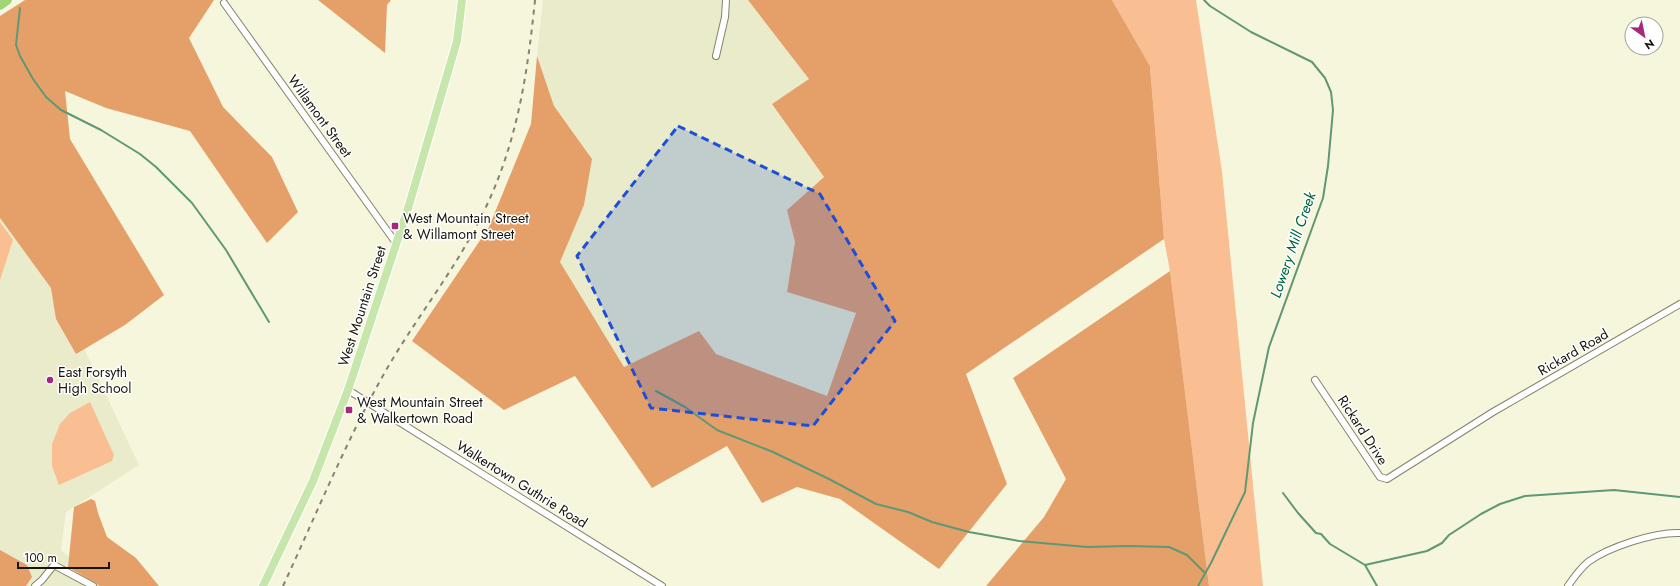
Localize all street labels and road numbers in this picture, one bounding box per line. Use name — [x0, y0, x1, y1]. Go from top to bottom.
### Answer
street label: Willamont Street — [283, 71, 357, 162]
street label: West Mountain Street — [333, 243, 391, 369]
street label: Rickard Road — [1534, 324, 1612, 380]
street label: Rickard Drive — [1333, 391, 1393, 469]
street label: Walkertown Guthrie Road — [453, 435, 591, 533]

